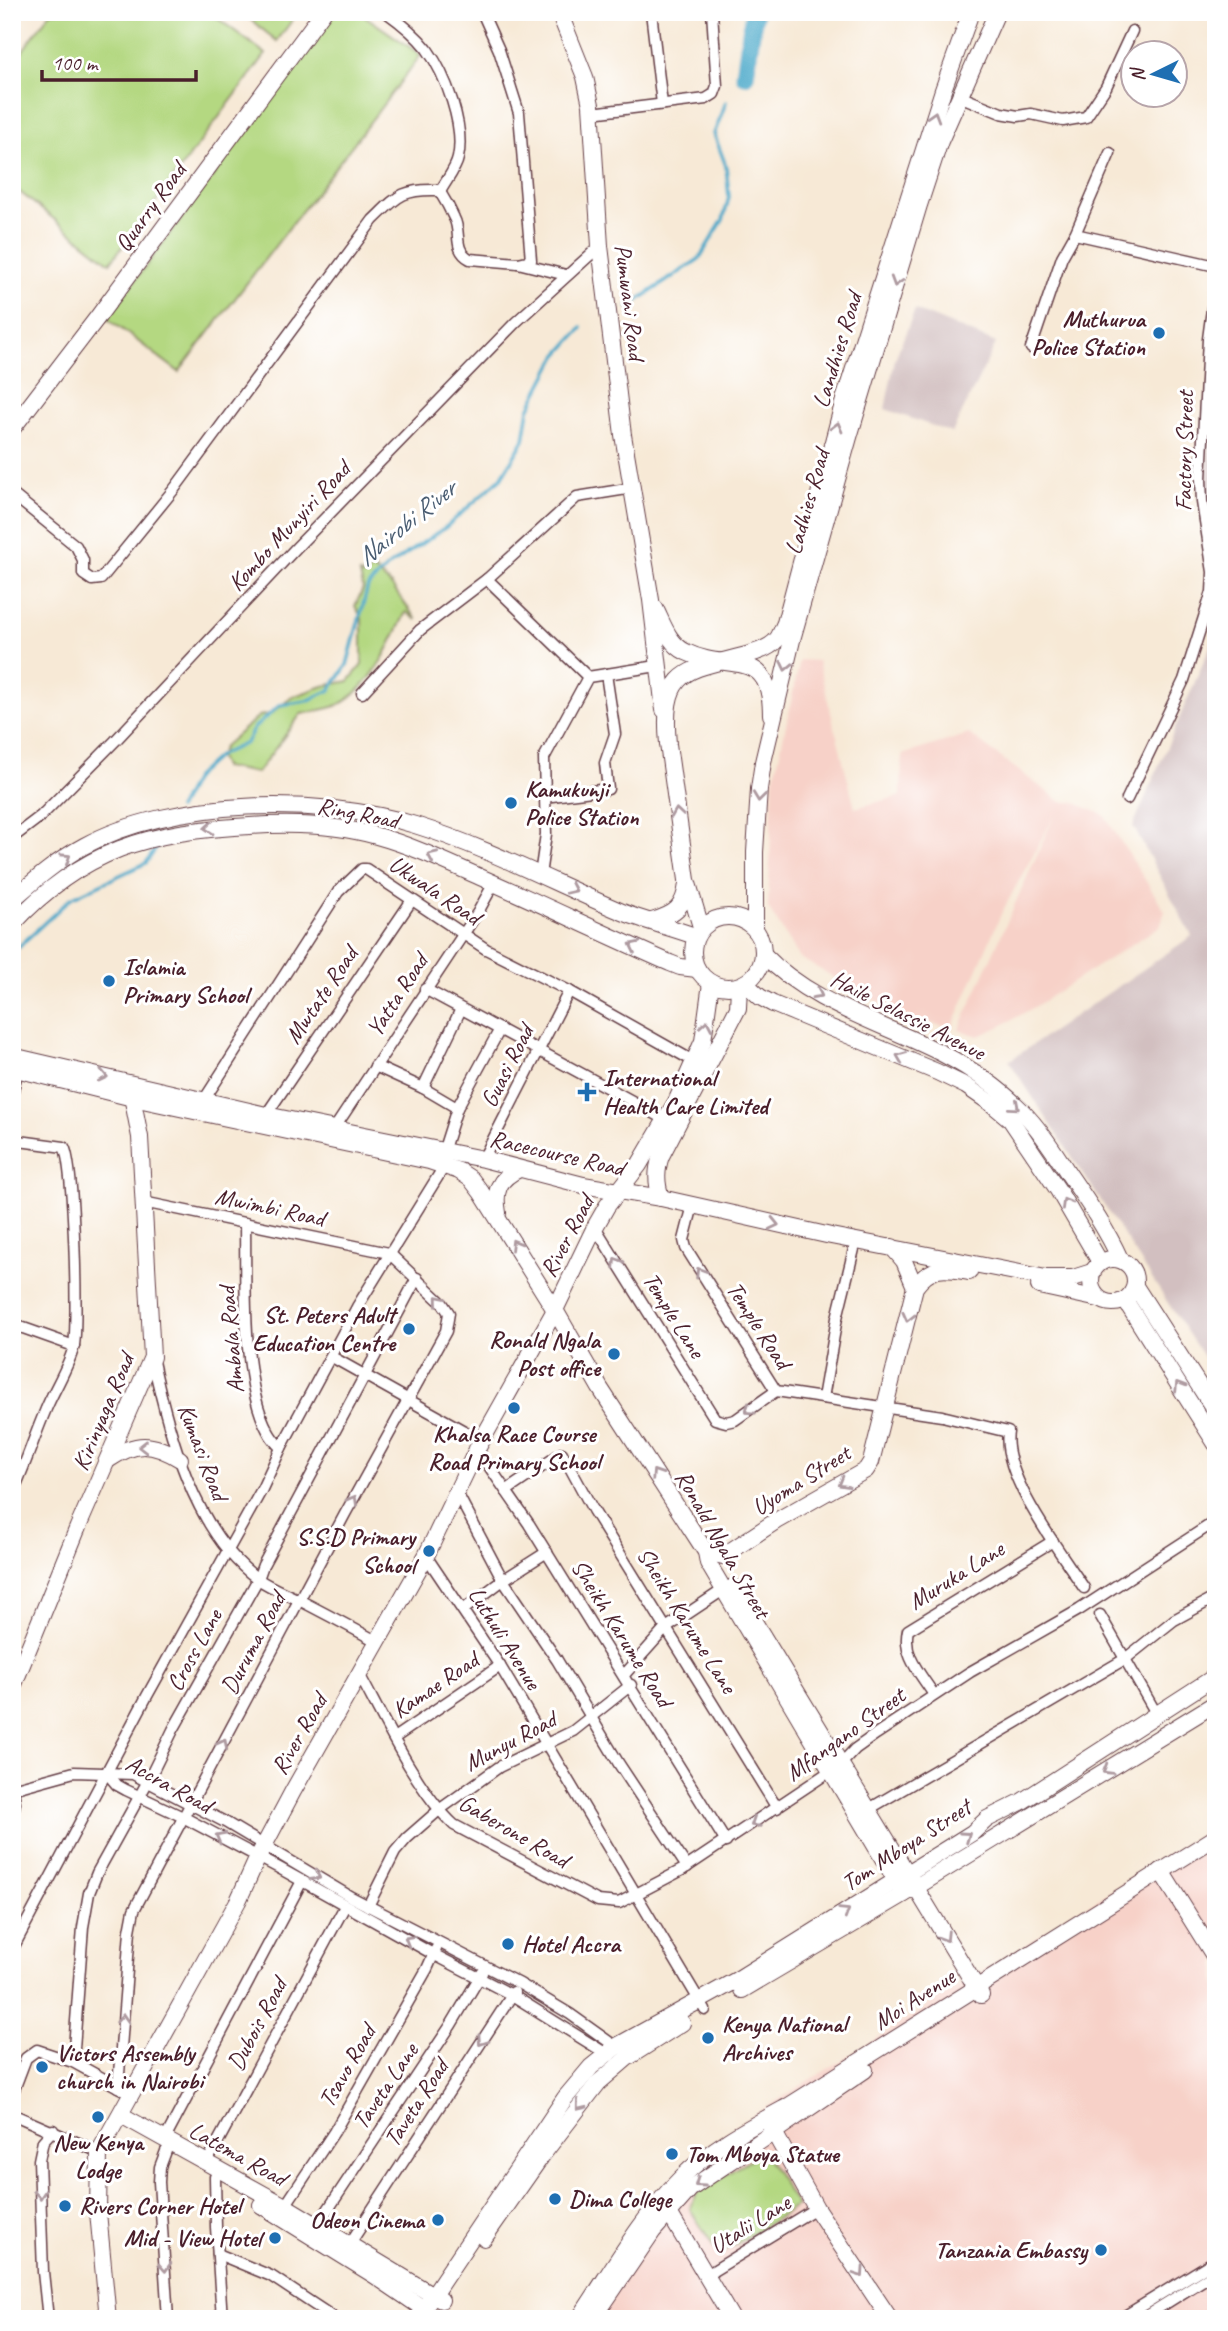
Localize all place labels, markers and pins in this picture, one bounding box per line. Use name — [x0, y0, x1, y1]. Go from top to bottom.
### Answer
place label: Muthurua Police Station — [1031, 304, 1147, 362]
marker: Muthurua Police Station — [1151, 325, 1167, 341]
place label: Kamukunji Police Station — [525, 774, 640, 832]
marker: Kamukunji Police Station — [503, 795, 519, 811]
place label: Islamia Primary School — [123, 952, 253, 1010]
marker: Islamia Primary School — [101, 973, 117, 989]
place label: International Health Care Limited — [603, 1063, 772, 1121]
marker: International Health Care Limited — [577, 1082, 597, 1102]
place label: St. Peters Adult Education Centre — [252, 1300, 399, 1358]
marker: St. Peters Adult Education Centre — [401, 1321, 417, 1337]
place label: Ronald Ngala Post office — [489, 1325, 602, 1383]
marker: Ronald Ngala Post office — [606, 1346, 622, 1362]
marker: Khalsa Race Course Road Primary School — [506, 1400, 522, 1416]
place label: Khalsa Race Course Road Primary School — [428, 1419, 605, 1477]
place label: S.S.D Primary School — [296, 1522, 420, 1580]
marker: S.S.D Primary School — [421, 1543, 437, 1559]
place label: Hotel Accra — [522, 1929, 622, 1959]
marker: Hotel Accra — [500, 1936, 516, 1952]
place label: Kenya National Archives — [722, 2009, 851, 2067]
marker: Kenya National Archives — [700, 2030, 716, 2046]
place label: Victors Assembly church in Nairobi — [56, 2038, 206, 2096]
marker: Victors Assembly church in Nairobi — [34, 2059, 50, 2075]
marker: New Kenya Lodge — [90, 2109, 106, 2125]
place label: New Kenya Lodge — [53, 2127, 145, 2185]
place label: Tom Mboya Statue — [686, 2139, 841, 2169]
marker: Tom Mboya Statue — [664, 2146, 680, 2162]
place label: Dima College — [569, 2184, 673, 2214]
place label: Rivers Corner Hotel — [79, 2191, 245, 2221]
marker: Dima College — [547, 2191, 563, 2207]
marker: Rivers Corner Hotel — [57, 2198, 73, 2214]
place label: Odeon Cinema — [310, 2205, 426, 2235]
marker: Odeon Cinema — [430, 2212, 446, 2228]
place label: Mid - View Hotel — [124, 2223, 266, 2253]
marker: Mid - View Hotel — [267, 2230, 283, 2246]
place label: Tanzania Embassy — [935, 2235, 1089, 2265]
marker: Tanzania Embassy — [1093, 2242, 1109, 2258]

